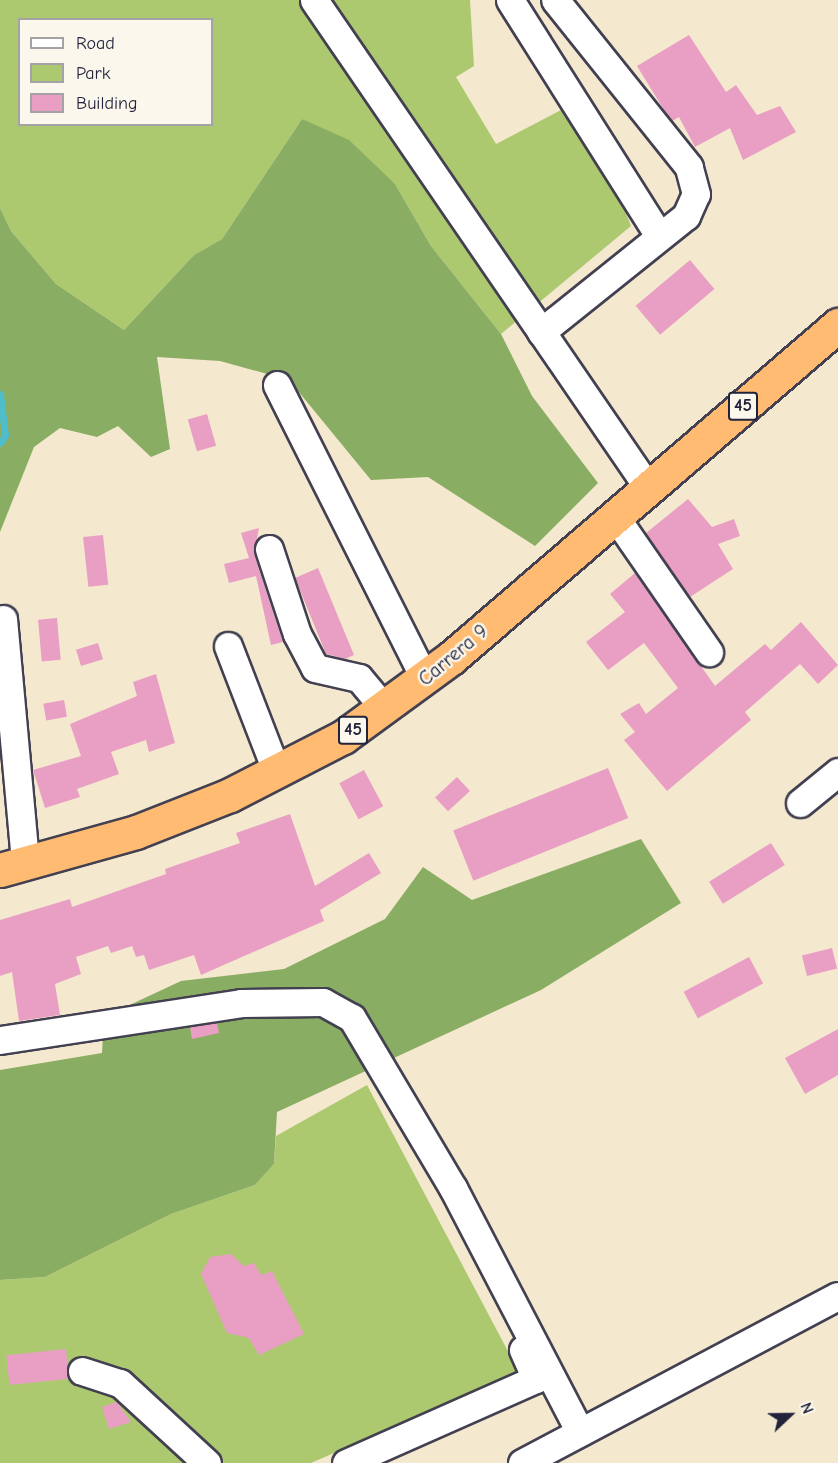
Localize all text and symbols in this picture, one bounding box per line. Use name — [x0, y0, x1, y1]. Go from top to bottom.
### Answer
legend — [18, 18, 213, 126]
text: Road — [76, 33, 115, 54]
text: Park — [76, 63, 110, 84]
text: Building — [76, 93, 138, 114]
road number: 45 — [728, 391, 758, 421]
street label: Carrera 9 — [413, 619, 493, 691]
road number: 45 — [338, 715, 368, 745]
north arrow — [760, 1385, 820, 1445]
text: N — [796, 1400, 817, 1416]

